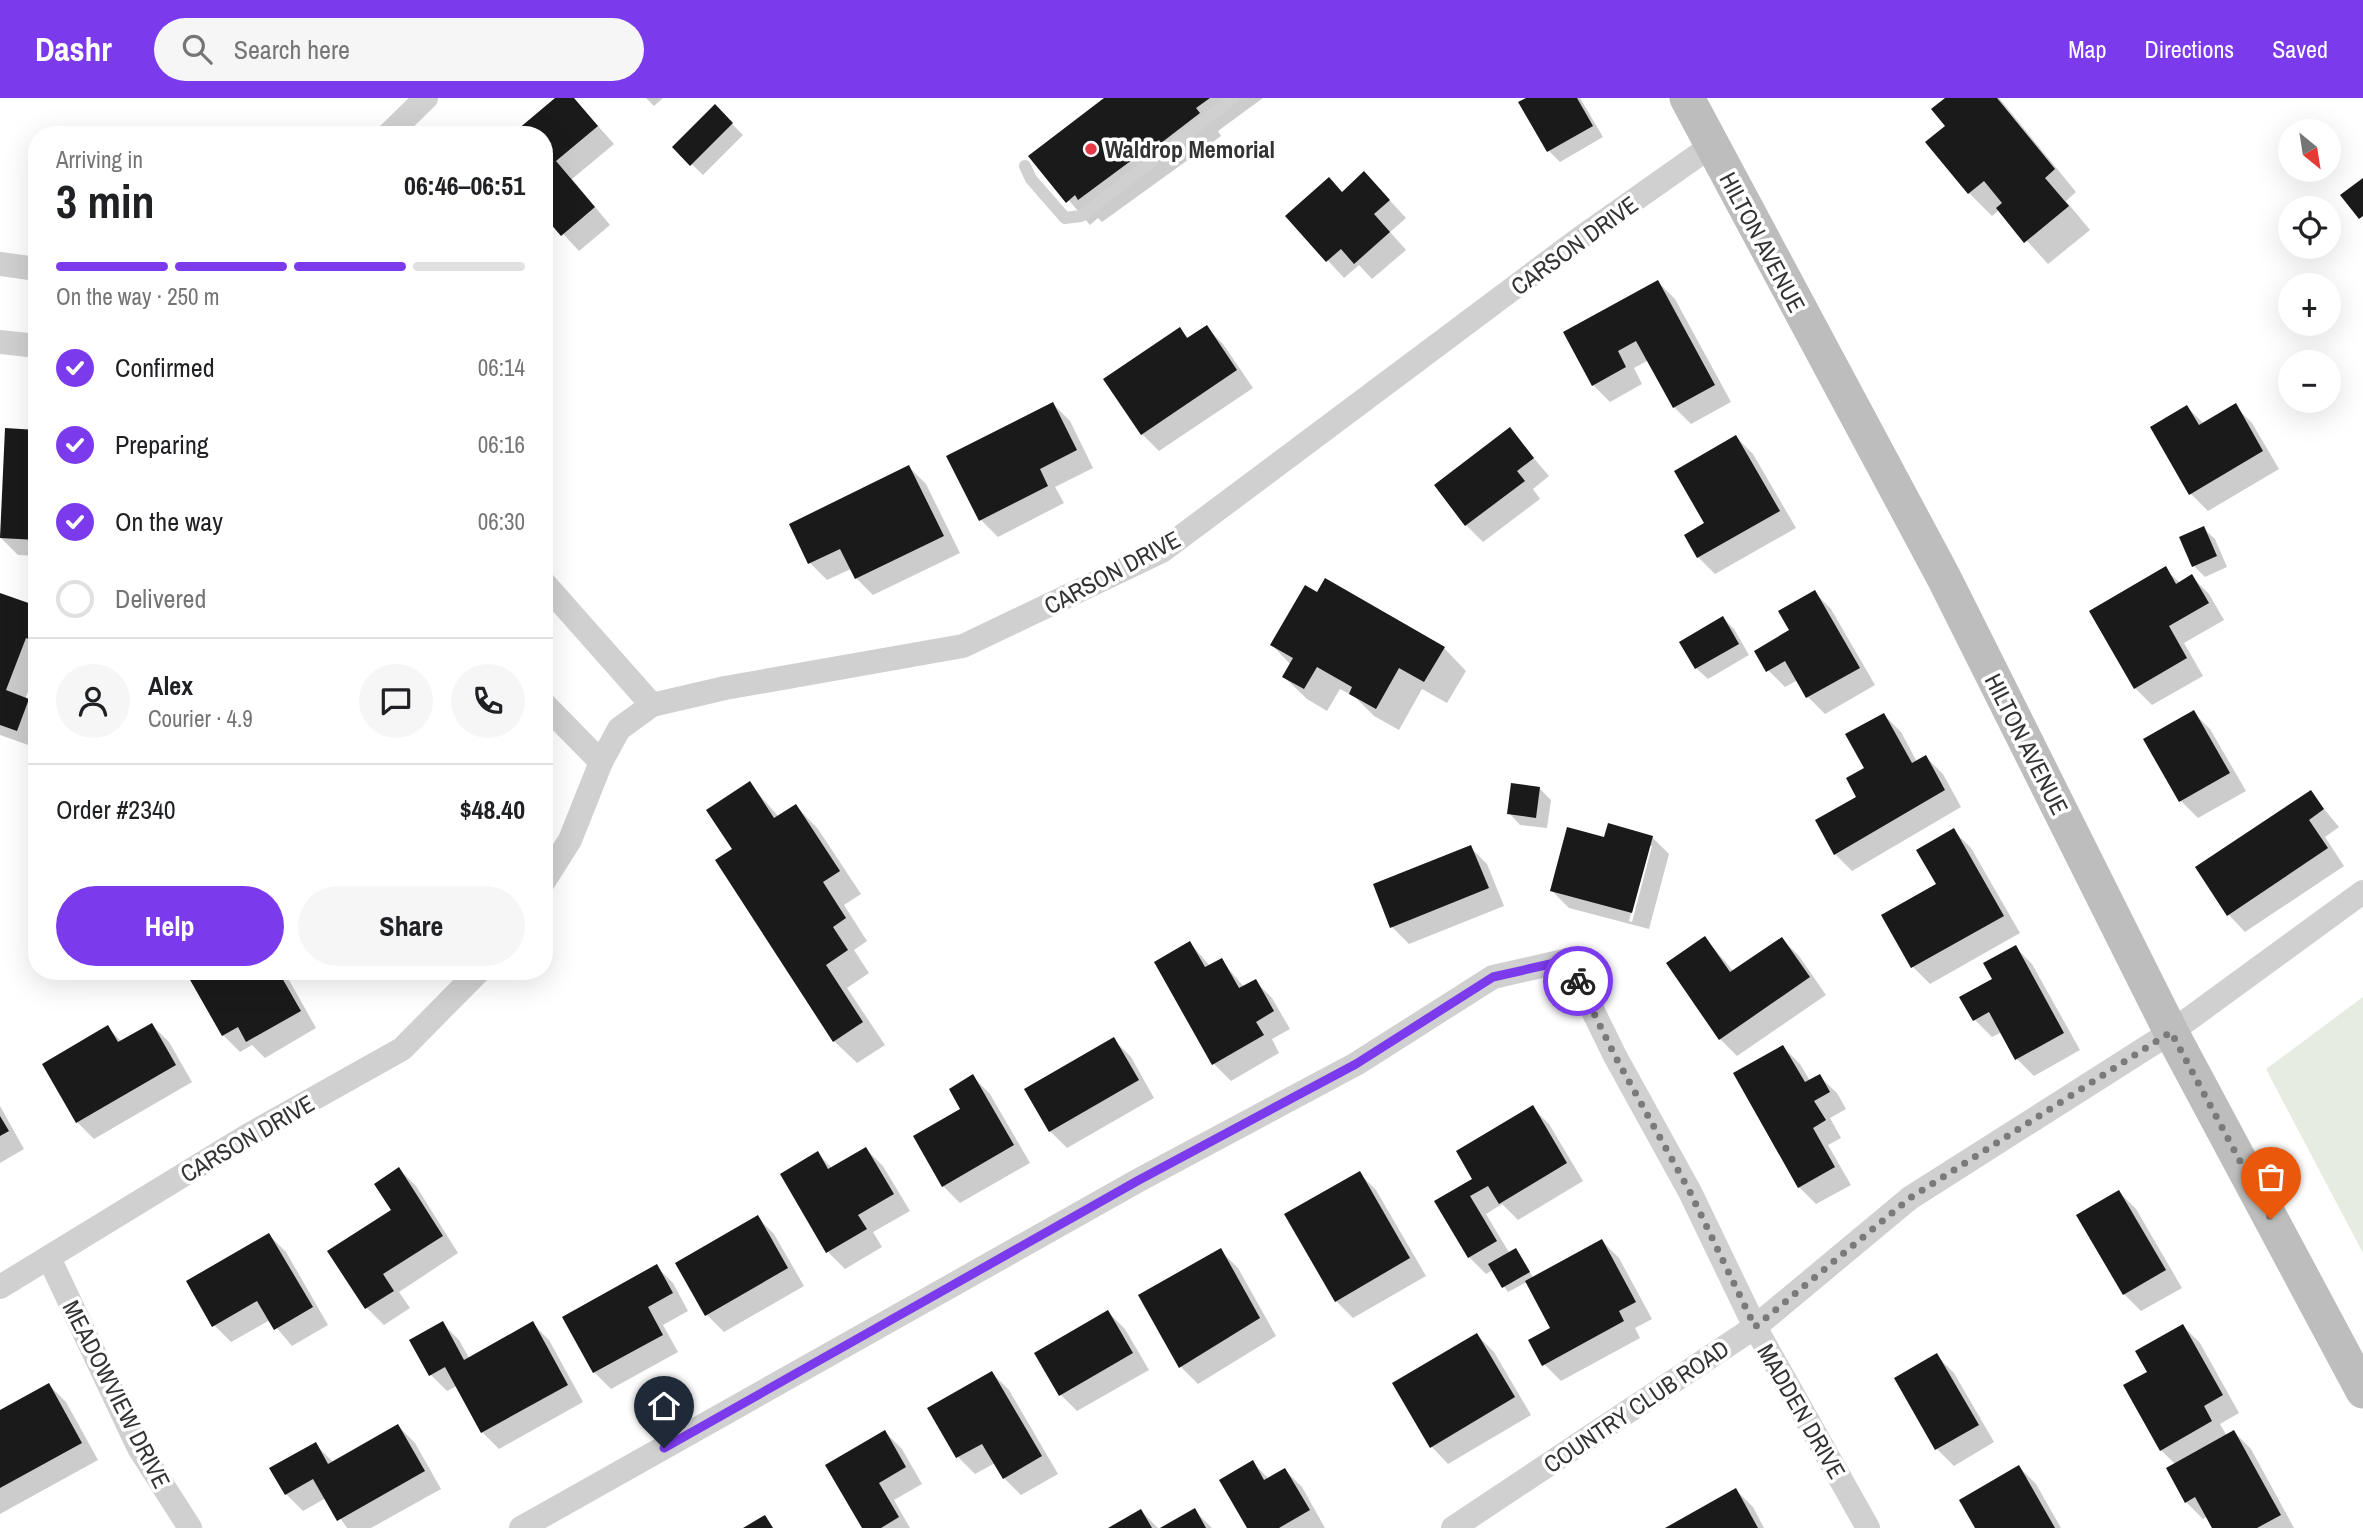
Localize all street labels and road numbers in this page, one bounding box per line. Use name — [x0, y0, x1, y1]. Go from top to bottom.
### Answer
street label: HILTON AVENUE — [1713, 166, 1813, 318]
street label: CARSON DRIVE — [1504, 188, 1644, 302]
street label: CARSON DRIVE — [1038, 523, 1186, 621]
street label: HILTON AVENUE — [1978, 668, 2076, 820]
street label: CARSON DRIVE — [174, 1087, 320, 1189]
street label: MEADOWVIEW DRIVE — [56, 1295, 178, 1493]
street label: COUNTRY CLUB ROAD — [1537, 1332, 1735, 1480]
street label: MADDEN DRIVE — [1750, 1338, 1854, 1484]

